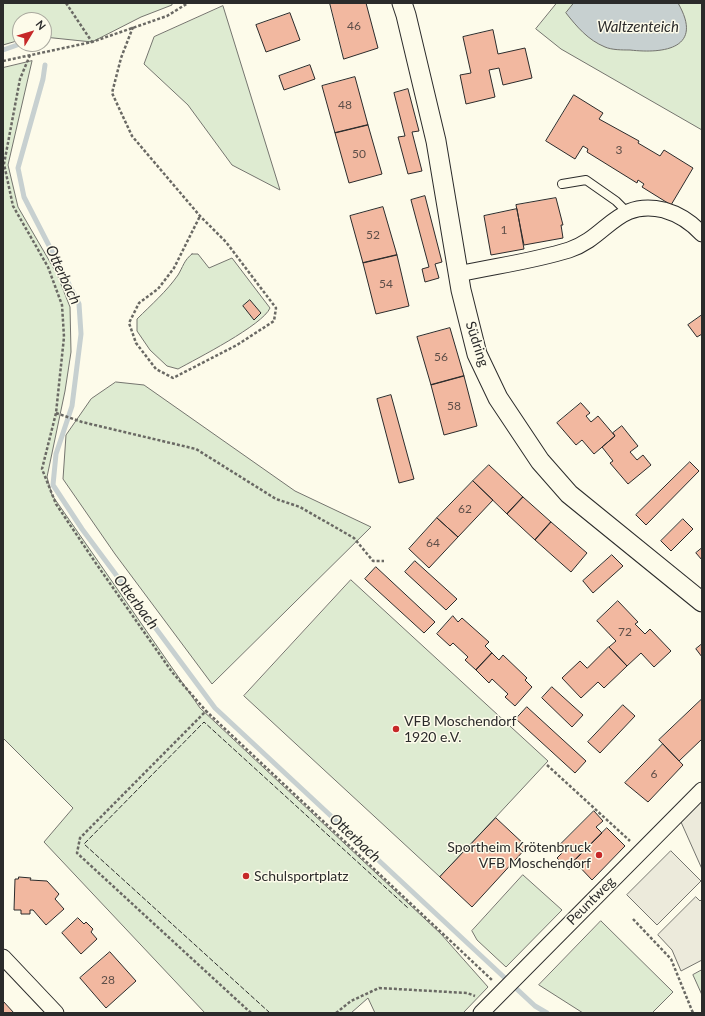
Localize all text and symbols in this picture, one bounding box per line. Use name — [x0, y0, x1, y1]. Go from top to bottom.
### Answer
north arrow — [12, 12, 52, 52]
text: N — [33, 18, 49, 32]
water label: Waltzenteich — [597, 18, 679, 36]
house number: 46 — [347, 19, 361, 33]
house number: 48 — [338, 98, 352, 112]
house number: 3 — [616, 143, 622, 157]
house number: 50 — [352, 147, 366, 161]
house number: 1 — [501, 223, 507, 237]
house number: 52 — [366, 228, 380, 242]
water label: Otterbach — [41, 242, 85, 308]
house number: 54 — [379, 277, 393, 291]
street label: Südring — [462, 319, 492, 369]
house number: 56 — [434, 350, 448, 364]
house number: 58 — [447, 399, 461, 413]
house number: 62 — [458, 502, 472, 516]
house number: 64 — [426, 536, 440, 550]
water label: Otterbach — [110, 571, 162, 633]
house number: 72 — [618, 625, 632, 639]
place label: VFB Moschendorf 1920 e.V. — [404, 713, 516, 746]
marker: VFB Moschendorf 1920 e.V. — [391, 724, 401, 734]
house number: 6 — [651, 767, 657, 781]
water label: Otterbach — [326, 810, 384, 866]
place label: Sportheim Krötenbruck VFB Moschendorf — [447, 839, 591, 872]
marker: Sportheim Krötenbruck VFB Moschendorf — [594, 850, 604, 860]
place label: Schulsportplatz — [254, 868, 348, 884]
marker: Schulsportplatz — [241, 871, 251, 881]
street label: Peuntweg — [563, 873, 619, 929]
house number: 28 — [101, 973, 115, 987]

